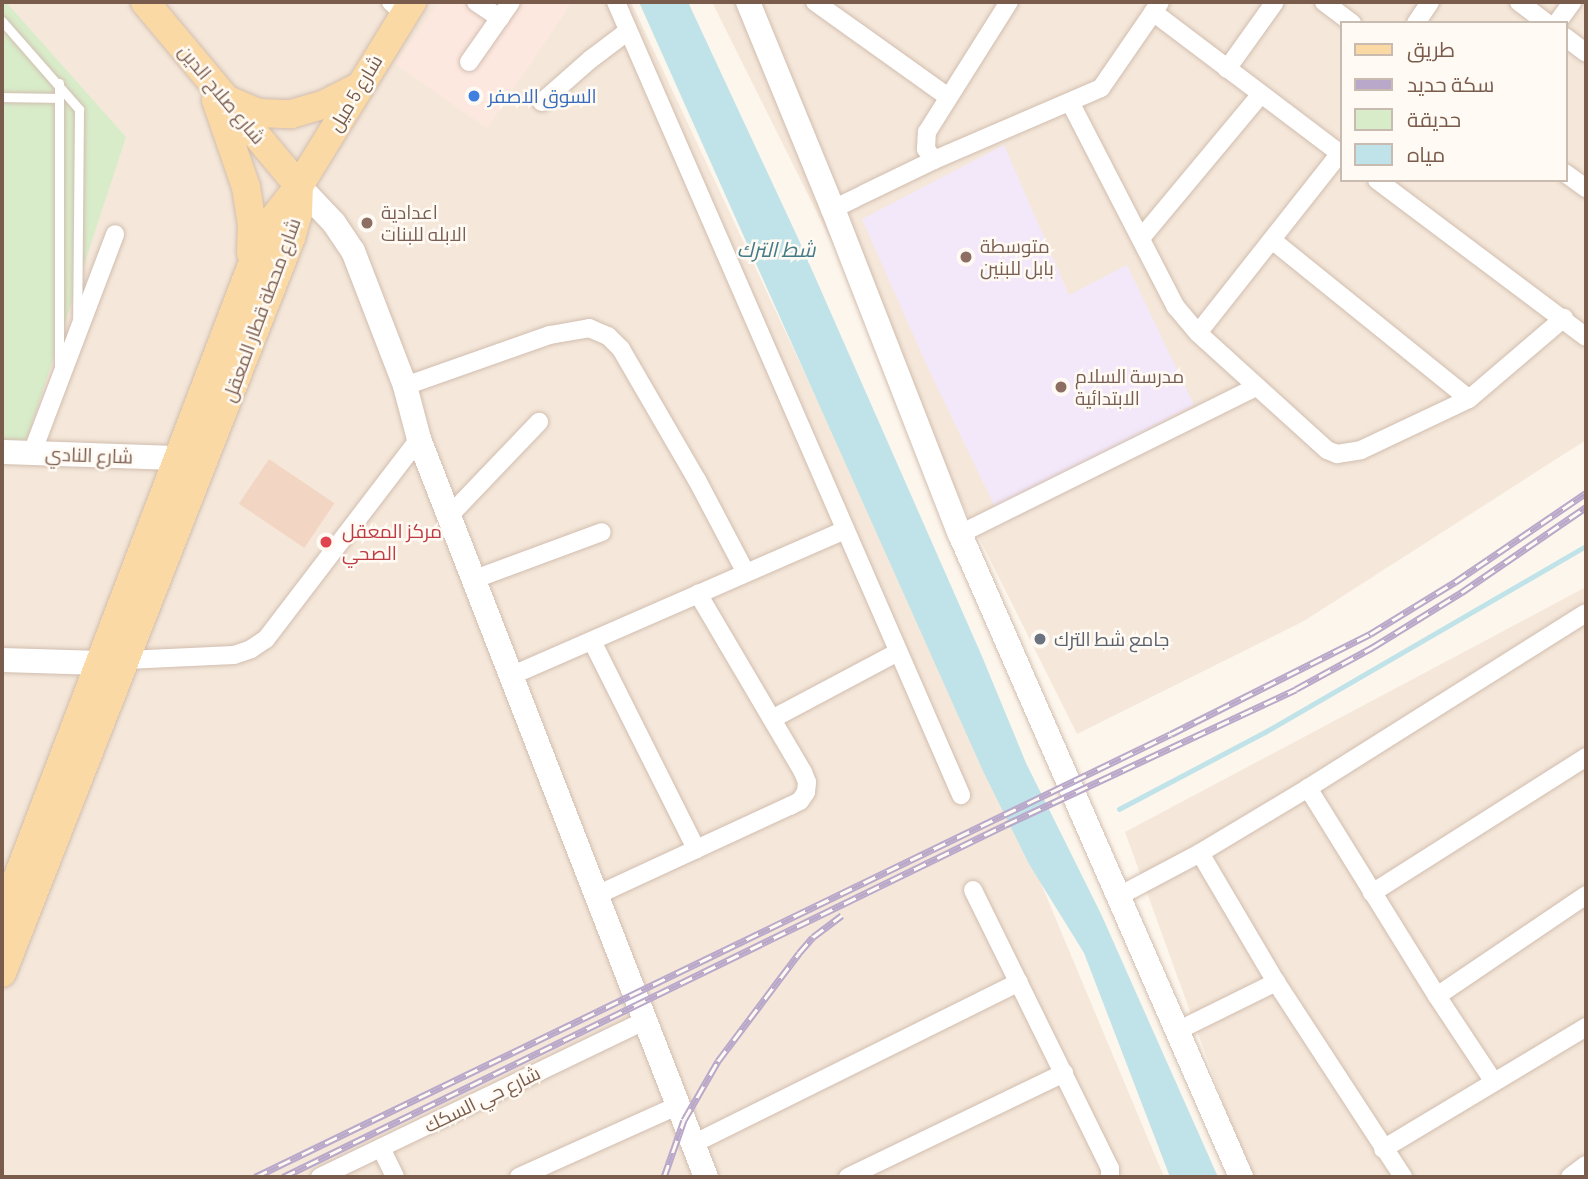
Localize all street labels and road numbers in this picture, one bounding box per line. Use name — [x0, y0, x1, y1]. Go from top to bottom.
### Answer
street label: شارع صلاح الدين — [174, 40, 270, 148]
street label: شارع 5 ميل — [323, 51, 387, 135]
street label: شارع محطة قطار المعقل — [217, 215, 305, 405]
street label: شارع النادي — [44, 442, 134, 468]
street label: شارع حي السكك — [420, 1061, 544, 1137]

